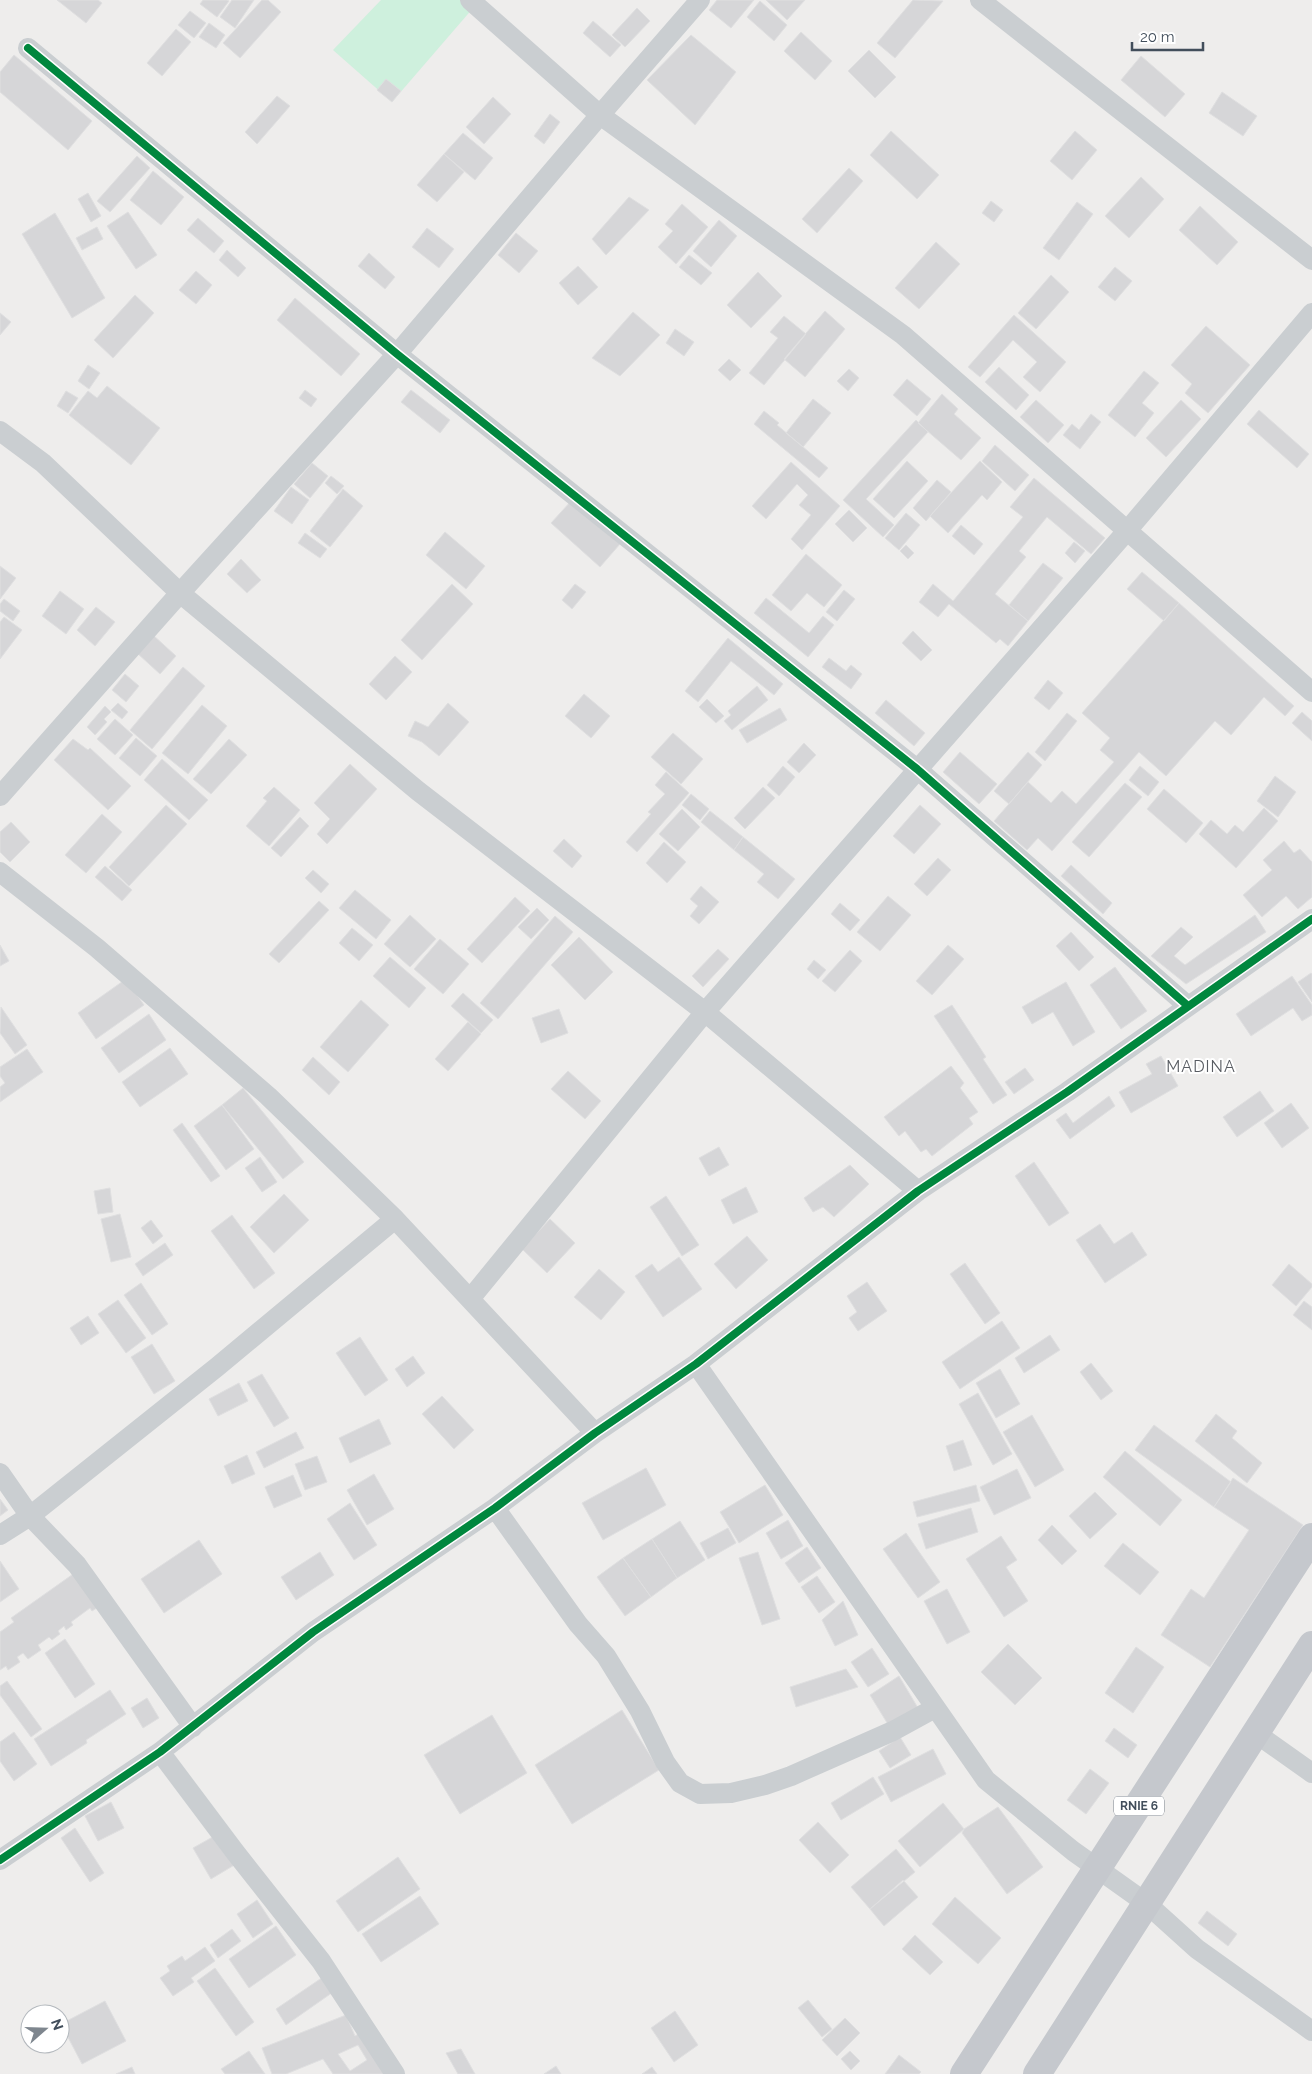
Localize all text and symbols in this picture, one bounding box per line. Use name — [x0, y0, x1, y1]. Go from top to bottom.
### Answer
scale bar — [1132, 20, 1203, 52]
text: 20 m — [1140, 28, 1175, 46]
district label: MADINA — [1166, 1057, 1236, 1076]
road number: RNIE 6 — [1114, 1796, 1164, 1815]
north arrow — [20, 2004, 70, 2054]
text: N — [48, 2017, 67, 2032]

